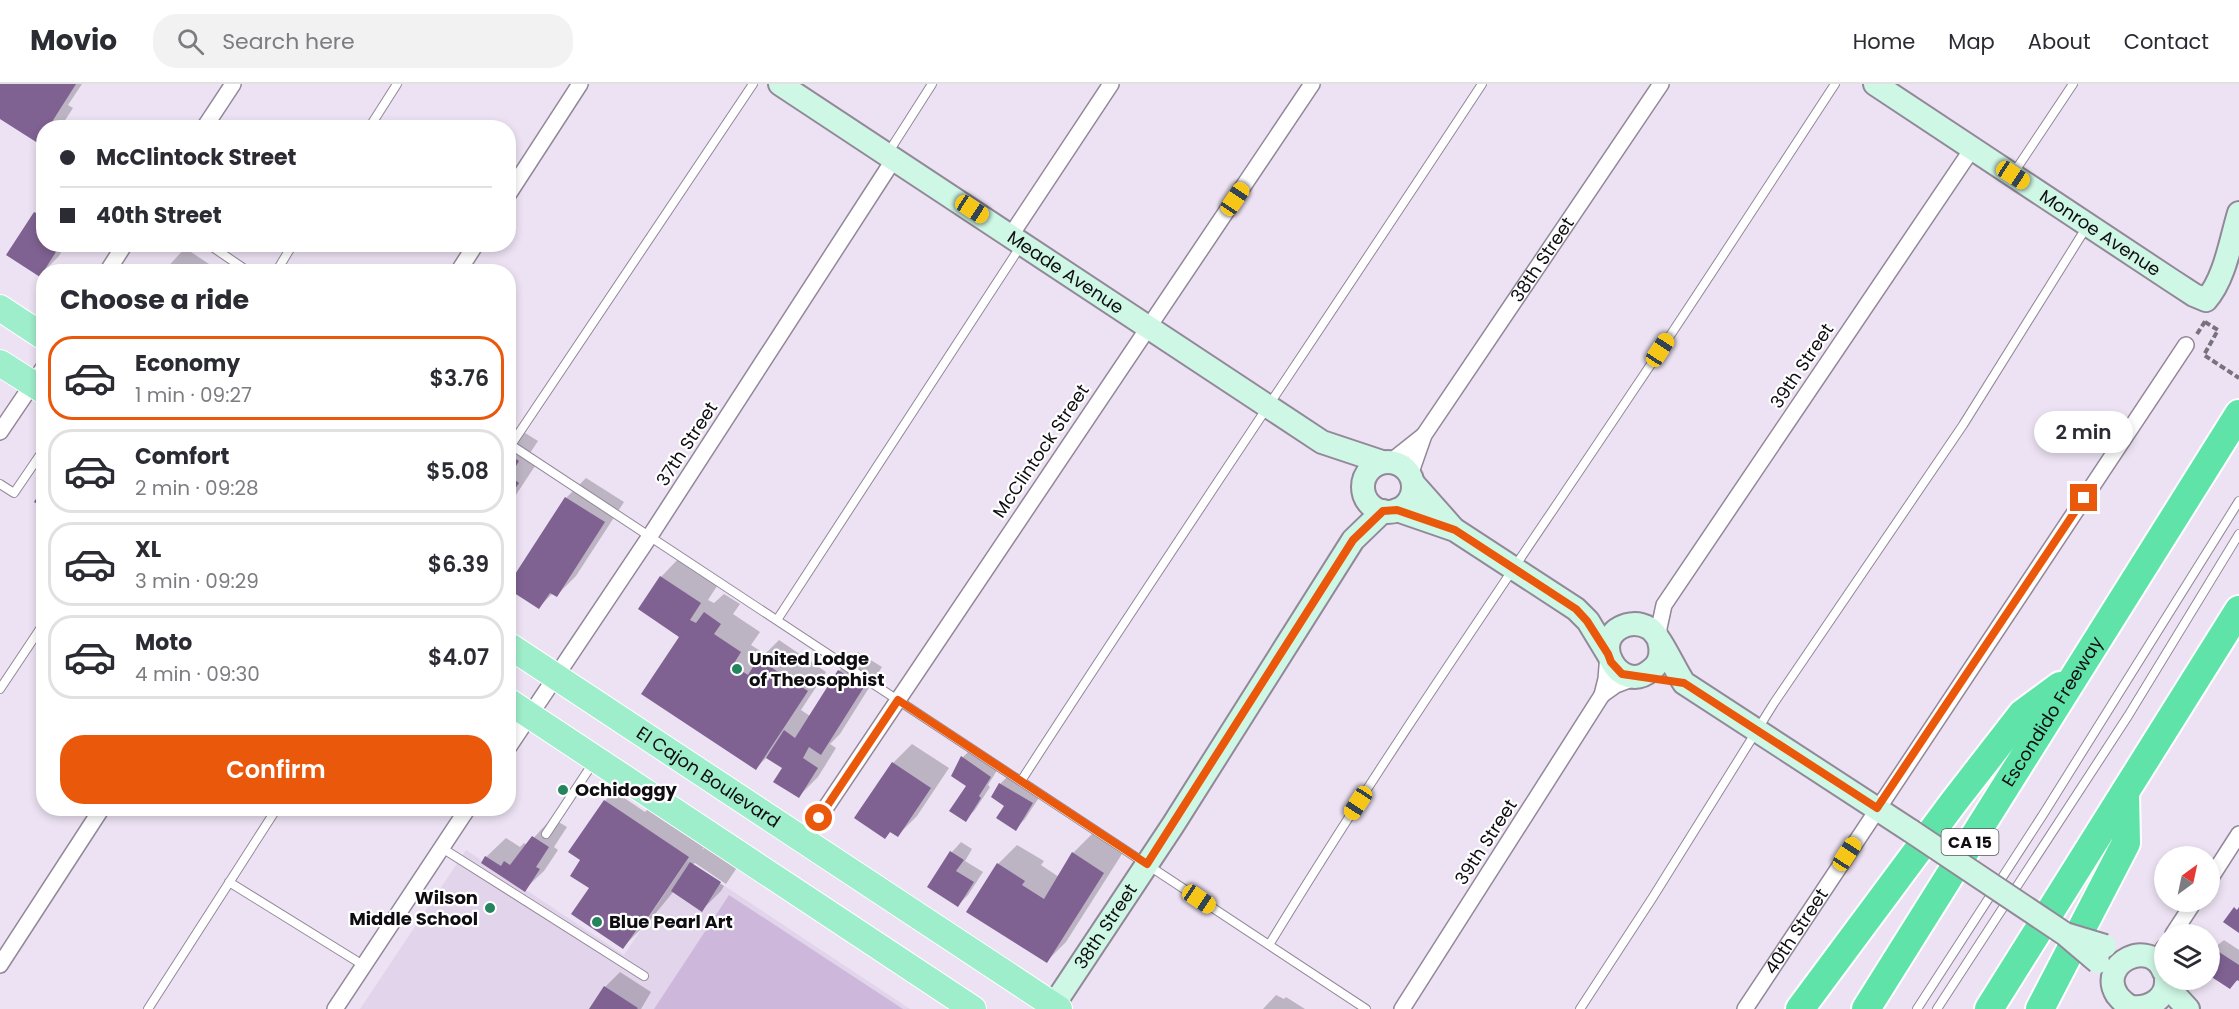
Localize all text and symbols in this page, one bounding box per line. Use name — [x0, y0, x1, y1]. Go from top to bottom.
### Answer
search box — [153, 14, 573, 68]
text: Movio — [30, 21, 117, 60]
icon: search — [174, 25, 207, 58]
text: Search here — [222, 26, 355, 57]
text: Home — [1853, 27, 1915, 56]
text: Map — [1948, 27, 1995, 56]
text: About — [2028, 27, 2091, 56]
text: Contact — [2124, 27, 2209, 56]
text: McClintock Street — [96, 142, 297, 173]
car — [1993, 158, 2033, 192]
car — [1217, 179, 1253, 219]
street label: Monroe Avenue — [2035, 183, 2166, 282]
car — [952, 192, 992, 226]
text: 40th Street — [96, 200, 222, 231]
street label: 38th Street — [1504, 212, 1580, 307]
street label: Meade Avenue — [1003, 225, 1129, 320]
text: Choose a ride — [60, 281, 249, 318]
street label: 39th Street — [1764, 318, 1839, 413]
car — [1643, 330, 1677, 370]
text: Economy — [135, 348, 240, 379]
icon: car — [63, 351, 117, 405]
text: $3.76 — [430, 363, 489, 394]
street label: McClintock Street — [986, 379, 1095, 523]
text: 1 min · 09:27 — [135, 381, 252, 409]
street label: 37th Street — [650, 397, 723, 491]
callout: 2 min — [2034, 411, 2134, 453]
text: 2 min — [2056, 418, 2111, 446]
text: Comfort — [135, 441, 229, 472]
icon: car — [63, 444, 117, 498]
text: $5.08 — [426, 456, 489, 487]
text: 2 min · 09:28 — [135, 474, 259, 502]
route end — [2070, 484, 2097, 511]
text: XL — [135, 534, 161, 565]
icon: car — [63, 537, 117, 591]
text: $6.39 — [428, 549, 489, 580]
text: 3 min · 09:29 — [135, 567, 259, 595]
text: Moto — [135, 627, 192, 658]
icon: car — [63, 630, 117, 684]
street label: Escondido Freeway — [1995, 631, 2109, 791]
text: $4.07 — [428, 642, 489, 673]
place label: United Lodge of Theosophist — [749, 646, 885, 692]
text: 4 min · 09:30 — [135, 660, 260, 688]
marker: United Lodge of Theosophist — [730, 662, 744, 676]
street label: El Cajon Boulevard — [632, 720, 785, 834]
button: Confirm — [60, 735, 492, 804]
place label: Ochidoggy — [575, 777, 678, 802]
marker: Ochidoggy — [556, 783, 570, 797]
car — [1341, 783, 1375, 823]
street label: 39th Street — [1449, 794, 1523, 889]
route start — [805, 804, 832, 831]
road number: CA 15 — [1942, 829, 1998, 855]
car — [1830, 834, 1864, 874]
north arrow — [2154, 846, 2220, 912]
map controls — [2154, 846, 2220, 990]
street label: 38th Street — [1068, 879, 1143, 974]
car — [1179, 881, 1219, 917]
street label: 40th Street — [1758, 883, 1834, 979]
place label: Wilson Middle School — [349, 885, 478, 931]
marker: Wilson Middle School — [483, 901, 497, 915]
place label: Blue Pearl Art — [609, 909, 733, 934]
marker: Blue Pearl Art — [590, 915, 604, 929]
button: layers — [2154, 924, 2220, 990]

